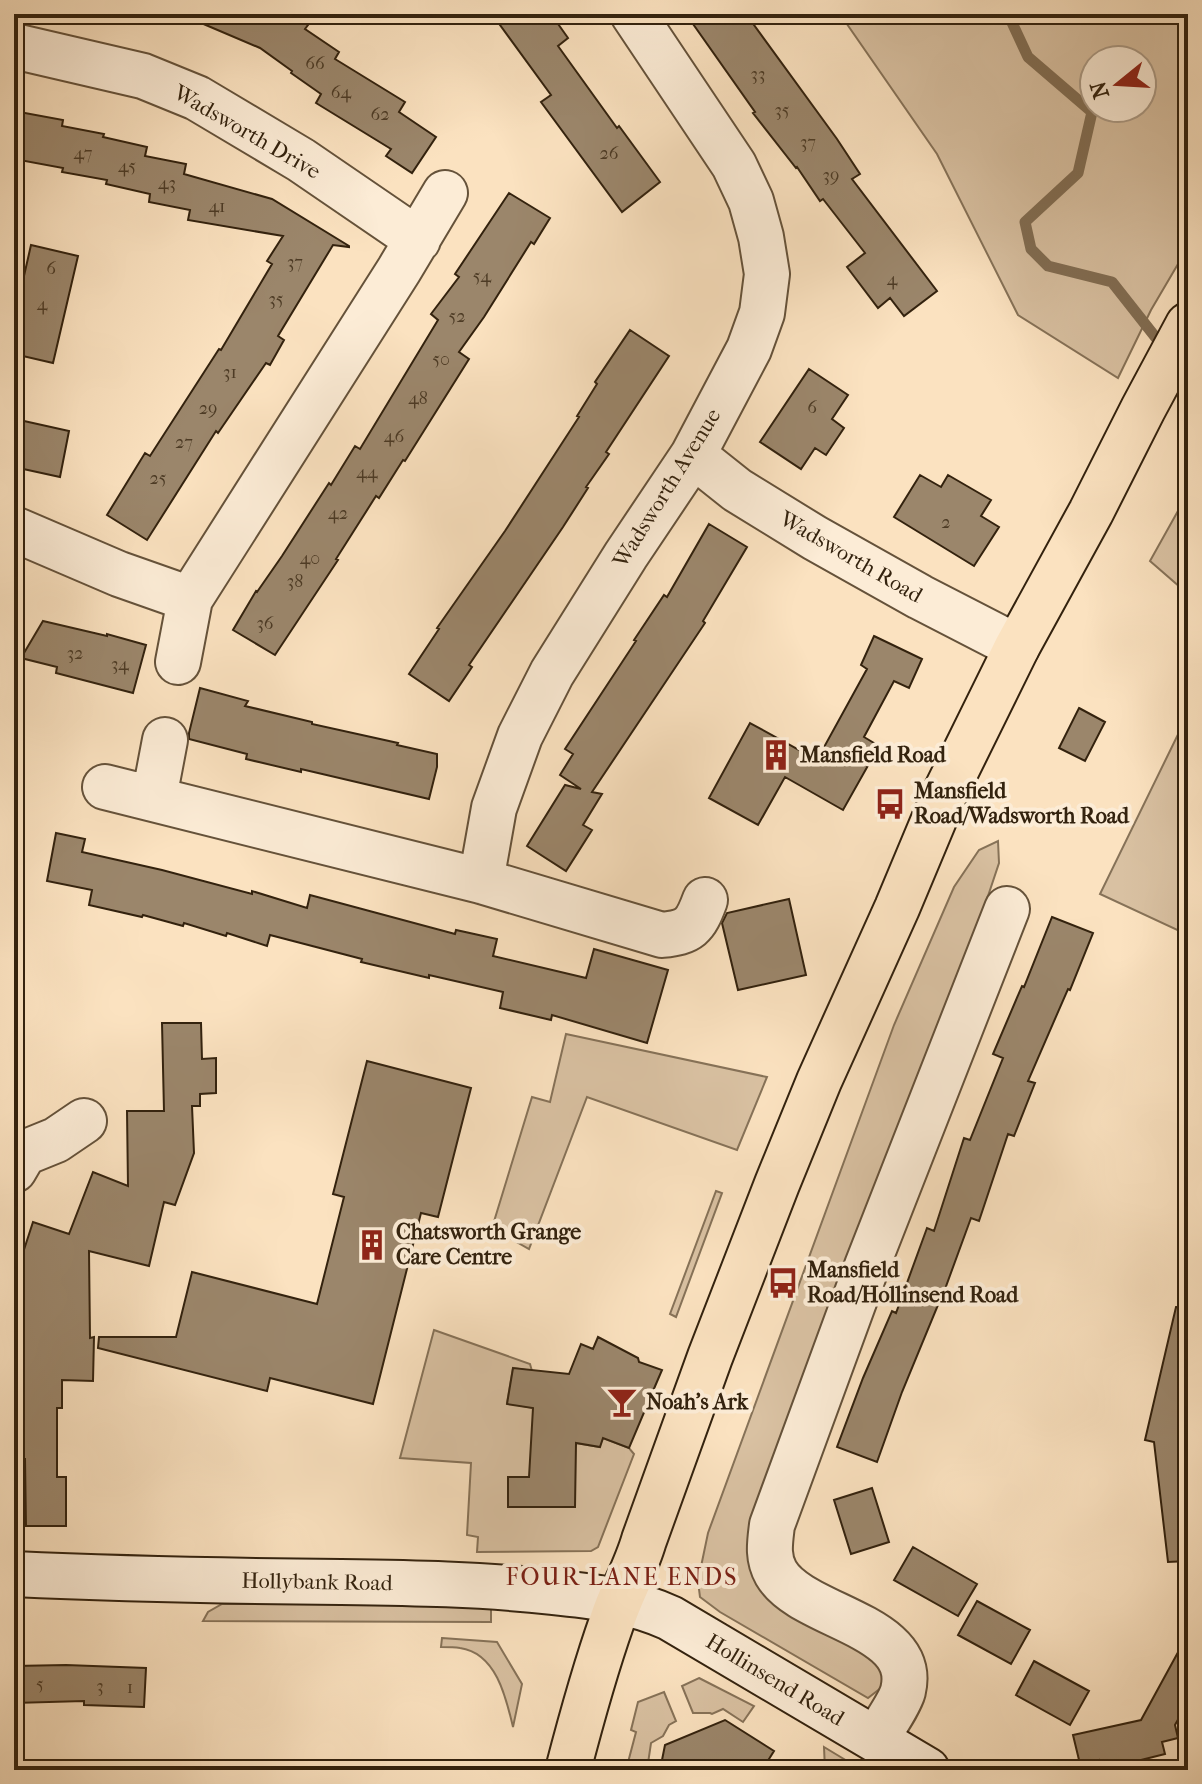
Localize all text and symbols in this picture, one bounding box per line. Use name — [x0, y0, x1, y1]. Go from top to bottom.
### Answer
north arrow — [1078, 44, 1158, 124]
house number: 66 — [305, 53, 325, 74]
house number: 33 — [751, 64, 765, 85]
text: N — [1085, 78, 1115, 102]
street label: Wadsworth Drive — [168, 79, 325, 185]
house number: 64 — [331, 82, 352, 103]
house number: 35 — [774, 100, 790, 121]
house number: 62 — [370, 104, 390, 125]
house number: 37 — [800, 132, 816, 153]
house number: 47 — [74, 143, 93, 164]
house number: 26 — [599, 143, 619, 164]
house number: 45 — [118, 156, 136, 177]
house number: 39 — [823, 165, 839, 186]
house number: 43 — [158, 173, 176, 194]
house number: 41 — [208, 196, 226, 217]
house number: 37 — [287, 252, 303, 273]
house number: 6 — [46, 258, 56, 279]
house number: 54 — [473, 266, 492, 287]
house number: 4 — [887, 269, 898, 290]
house number: 35 — [268, 289, 284, 310]
house number: 4 — [37, 294, 48, 315]
house number: 52 — [448, 306, 466, 327]
house number: 50 — [432, 349, 450, 370]
house number: 31 — [223, 362, 237, 383]
house number: 48 — [408, 388, 428, 409]
house number: 6 — [807, 397, 817, 418]
house number: 29 — [199, 398, 217, 419]
street label: Wadsworth Avenue — [607, 404, 726, 573]
house number: 46 — [384, 426, 404, 447]
house number: 27 — [175, 432, 193, 453]
house number: 44 — [356, 462, 378, 483]
house number: 25 — [149, 468, 167, 489]
house number: 42 — [328, 503, 348, 524]
street label: Wadsworth Road — [774, 505, 928, 609]
house number: 2 — [941, 512, 951, 533]
house number: 40 — [300, 548, 320, 569]
house number: 38 — [287, 571, 303, 592]
house number: 36 — [256, 613, 274, 634]
house number: 32 — [67, 643, 83, 664]
house number: 34 — [111, 654, 129, 675]
building icon: Mansfield Road — [759, 738, 793, 772]
place label: Mansfield Road — [799, 742, 947, 768]
place label: Mansfield Road/Wadsworth Road — [913, 778, 1130, 829]
bus stop icon: Mansfield Road/Wadsworth Road — [873, 787, 907, 821]
place label: Chatsworth Grange Care Centre — [396, 1219, 581, 1270]
building icon: Chatsworth Grange Care Centre — [355, 1228, 389, 1262]
place label: Mansfield Road/Hollinsend Road — [806, 1257, 1019, 1308]
bus stop icon: Mansfield Road/Hollinsend Road — [766, 1266, 800, 1300]
bar icon: Noah's Ark — [605, 1385, 639, 1419]
place label: Noah's Ark — [646, 1389, 749, 1415]
district label: FOUR LANE ENDS — [506, 1563, 738, 1591]
street label: Hollybank Road — [241, 1568, 394, 1596]
street label: Hollinsend Road — [701, 1628, 850, 1732]
house number: 5 — [36, 1674, 44, 1695]
house number: 3 — [96, 1676, 104, 1697]
house number: 1 — [127, 1677, 133, 1698]

